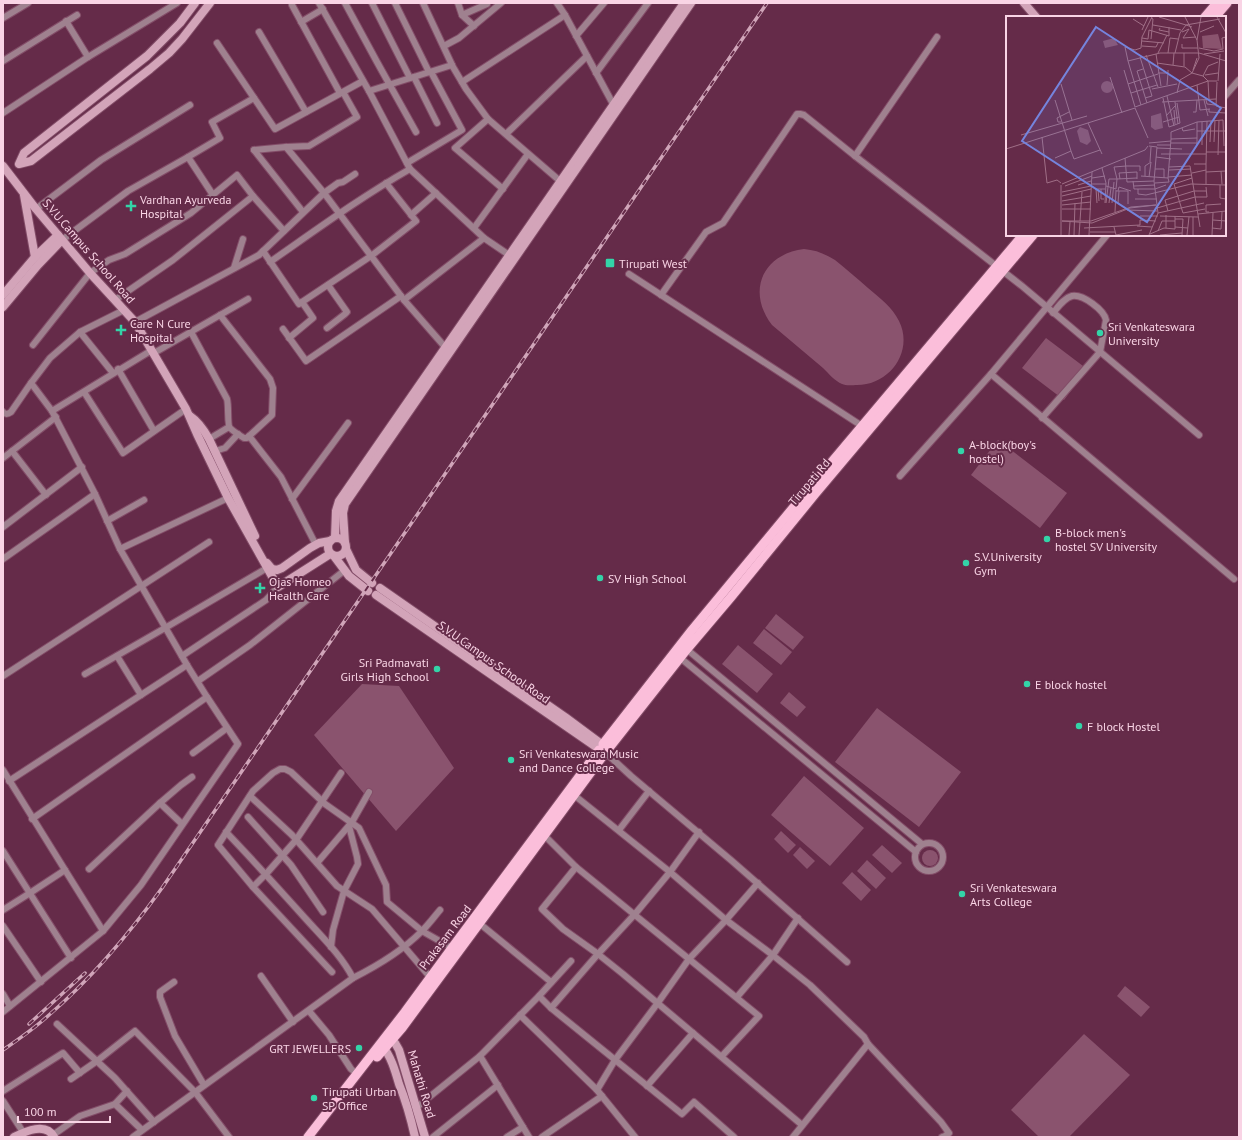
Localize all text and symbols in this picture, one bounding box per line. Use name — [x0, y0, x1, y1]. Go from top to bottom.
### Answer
inset map — [1006, 16, 1226, 236]
place label: Vardhan Ayurveda Hospital — [139, 192, 232, 221]
street label: S.V.U.Campus School Road — [39, 196, 139, 306]
marker: Vardhan Ayurveda Hospital — [125, 200, 137, 212]
place label: Tirupati West — [619, 256, 687, 271]
marker: Tirupati West — [604, 257, 616, 269]
place label: Care N Cure Hospital — [130, 316, 191, 345]
place label: Sri Venkateswara University — [1108, 319, 1195, 348]
marker: Care N Cure Hospital — [115, 324, 127, 336]
marker: Sri Venkateswara University — [1095, 328, 1105, 338]
place label: A-block(boy's hostel) — [969, 437, 1036, 466]
marker: A-block(boy's hostel) — [956, 446, 966, 456]
street label: Tirupati Rd — [785, 455, 833, 509]
place label: B-block men's hostel SV University — [1055, 525, 1158, 554]
marker: B-block men's hostel SV University — [1042, 534, 1052, 544]
place label: S.V.University Gym — [974, 549, 1042, 578]
marker: S.V.University Gym — [961, 558, 971, 568]
place label: SV High School — [608, 571, 687, 586]
marker: SV High School — [595, 573, 605, 583]
place label: Ojas Homeo Health Care — [269, 574, 331, 603]
marker: Ojas Homeo Health Care — [254, 582, 266, 594]
street label: S.V.U.Campus School Road — [435, 617, 553, 707]
place label: Sri Padmavati Girls High School — [340, 655, 429, 684]
marker: Sri Padmavati Girls High School — [432, 664, 442, 674]
place label: E block hostel — [1035, 677, 1107, 692]
marker: E block hostel — [1022, 679, 1032, 689]
place label: F block Hostel — [1087, 719, 1160, 734]
marker: F block Hostel — [1074, 721, 1084, 731]
place label: Sri Venkateswara Music and Dance College — [519, 746, 639, 775]
marker: Sri Venkateswara Music and Dance College — [506, 755, 516, 765]
place label: Sri Venkateswara Arts College — [970, 880, 1057, 909]
marker: Sri Venkateswara Arts College — [957, 889, 967, 899]
street label: Prakasam Road — [416, 902, 474, 972]
place label: GRT JEWELLERS — [269, 1041, 351, 1056]
marker: GRT JEWELLERS — [354, 1043, 364, 1053]
street label: Mahathi Road — [405, 1048, 439, 1120]
place label: Tirupati Urban SP Office — [322, 1084, 396, 1113]
marker: Tirupati Urban SP Office — [309, 1093, 319, 1103]
scale bar — [18, 1098, 110, 1124]
text: 100 m — [24, 1104, 57, 1119]

